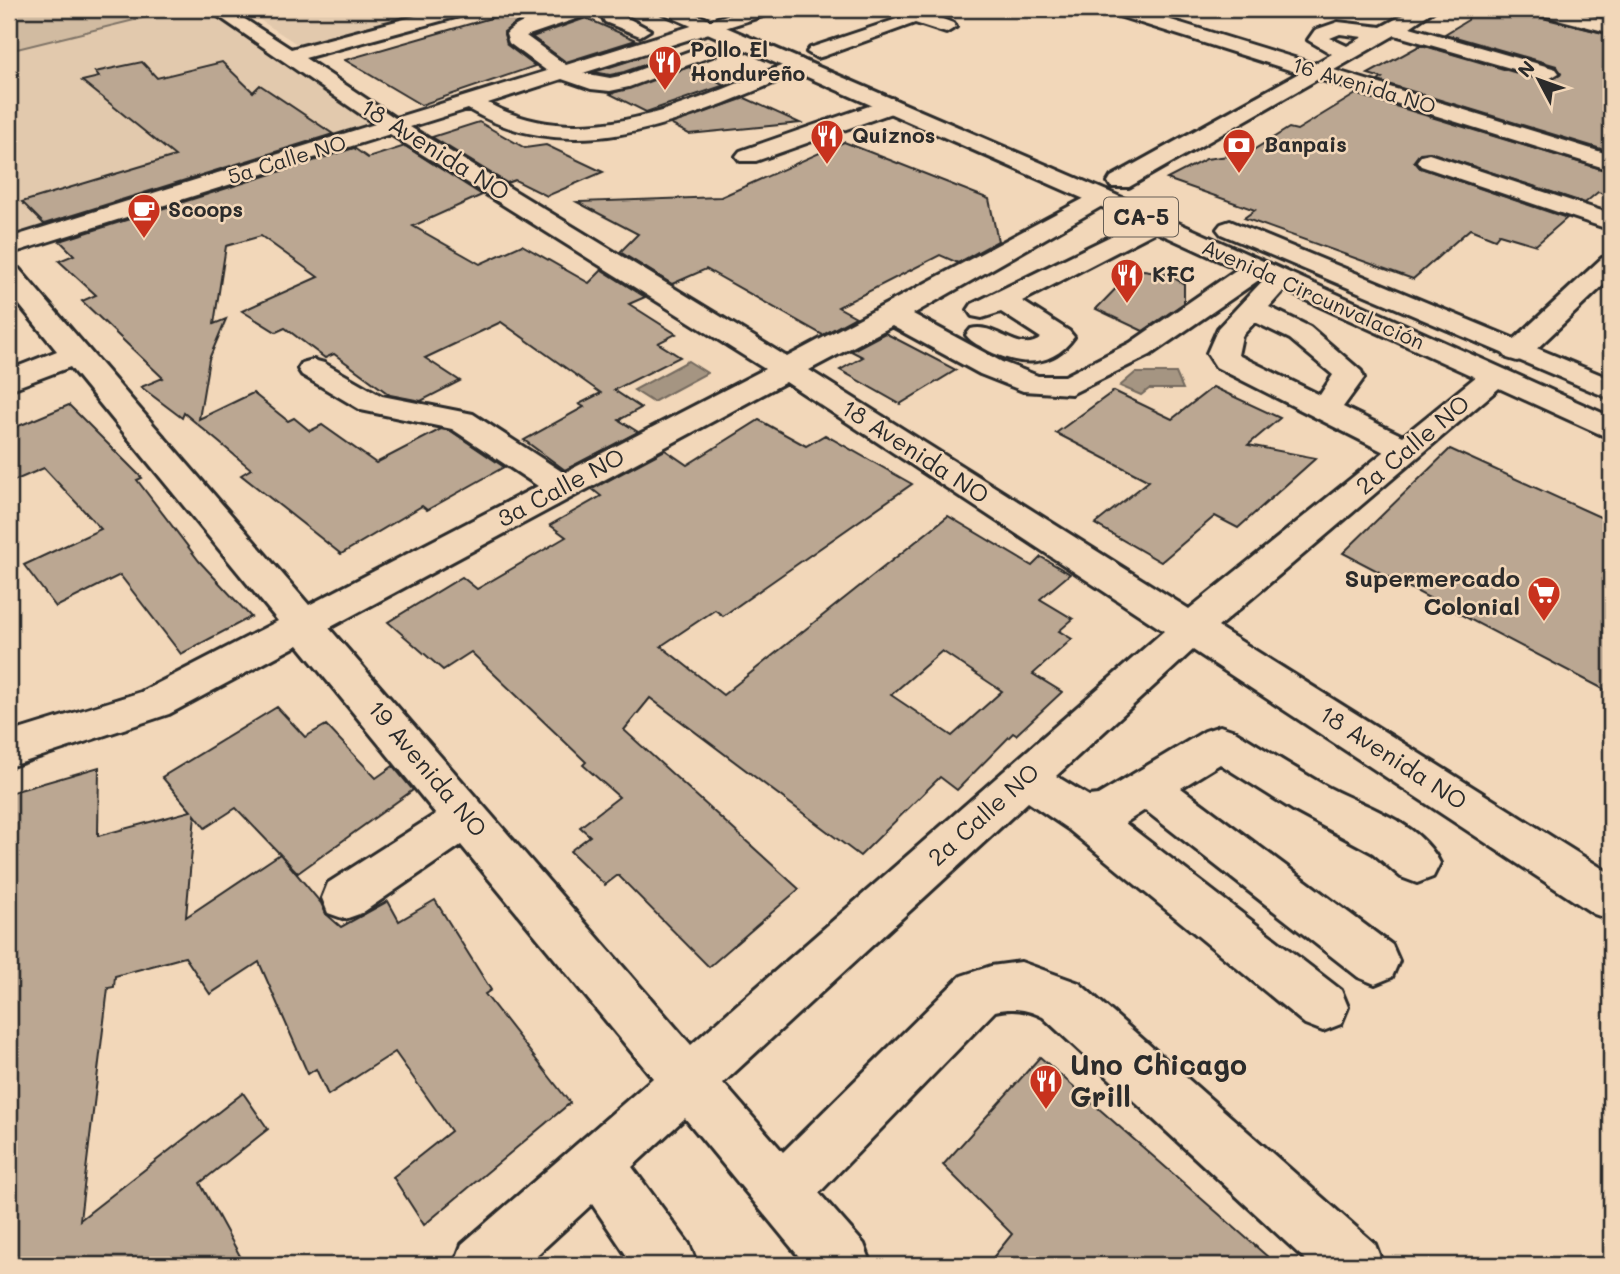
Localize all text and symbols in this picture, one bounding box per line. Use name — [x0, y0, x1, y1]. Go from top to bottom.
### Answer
place label: Pollo El Hondureño — [690, 35, 806, 86]
restaurant icon: Pollo El Hondureño — [646, 43, 684, 92]
north arrow — [1504, 46, 1574, 116]
street label: 16 Avenida NO — [1289, 50, 1439, 119]
text: N — [1512, 55, 1540, 82]
street label: 18 Avenida NO — [356, 91, 516, 207]
restaurant icon: Quiznos — [808, 117, 846, 166]
place label: Quiznos — [852, 121, 935, 148]
bank icon: Banpais — [1220, 126, 1258, 175]
street label: 5a Calle NO — [224, 128, 349, 189]
place label: Banpais — [1264, 130, 1347, 157]
cafe icon: Scoops — [125, 191, 163, 240]
place label: Scoops — [168, 195, 243, 222]
road number: CA-5 — [1104, 198, 1178, 236]
street label: Avenida Circunvalación — [1198, 232, 1429, 355]
restaurant icon: KFC — [1108, 256, 1146, 305]
place label: KFC — [1152, 260, 1195, 287]
street label: 2a Calle NO — [1349, 387, 1475, 501]
street label: 18 Avenida NO — [836, 391, 996, 510]
street label: 3a Calle NO — [491, 440, 629, 533]
place label: Supermercado Colonial — [1345, 562, 1520, 621]
supermarket icon: Supermercado Colonial — [1525, 574, 1563, 623]
street label: 19 Avenida NO — [362, 693, 495, 843]
street label: 18 Avenida NO — [1314, 697, 1474, 816]
street label: 2a Calle NO — [921, 756, 1045, 872]
place label: Uno Chicago Grill — [1070, 1046, 1247, 1114]
restaurant icon: Uno Chicago Grill — [1027, 1062, 1065, 1111]

